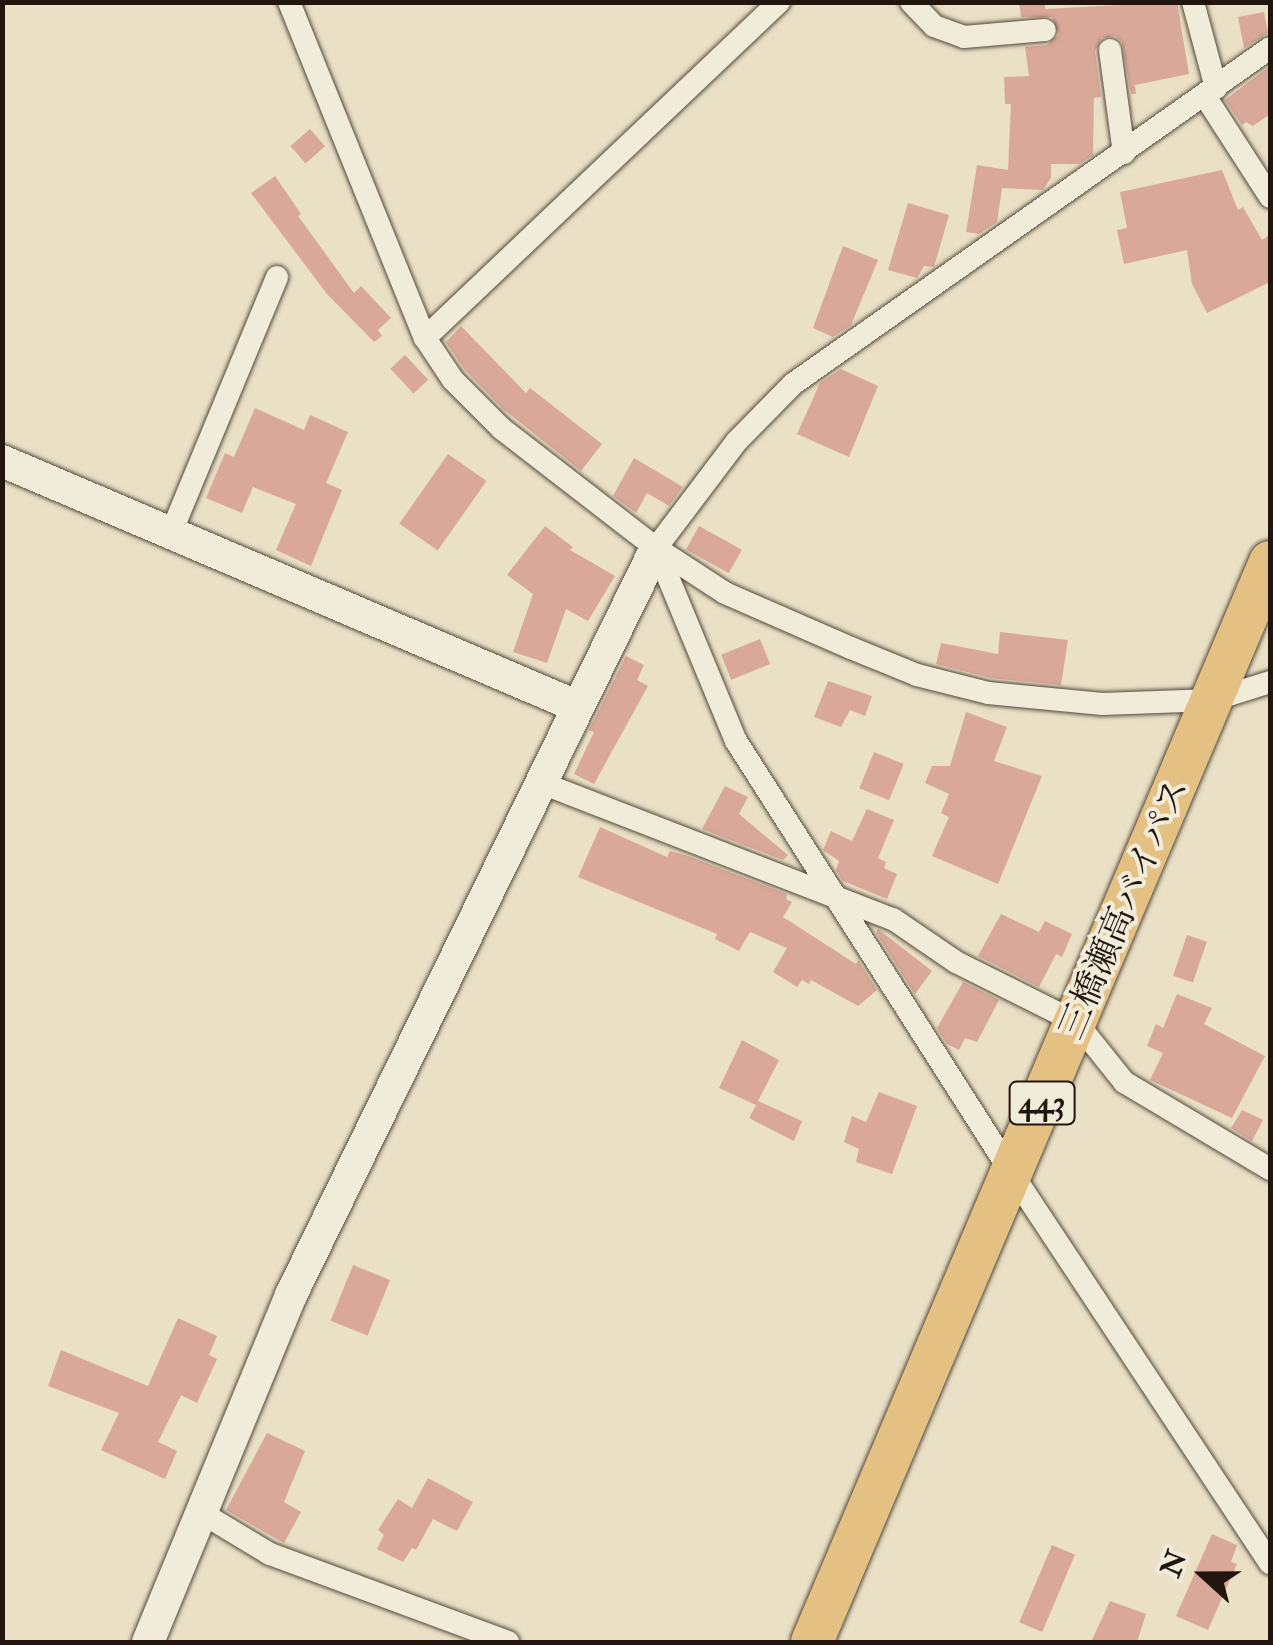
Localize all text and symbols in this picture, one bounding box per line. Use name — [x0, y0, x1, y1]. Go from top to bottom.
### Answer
street label: 三橋瀬高バイパス — [1050, 772, 1198, 1046]
road number: 443 — [1007, 1076, 1077, 1130]
north arrow — [1153, 1525, 1253, 1625]
text: N — [1154, 1546, 1195, 1582]

